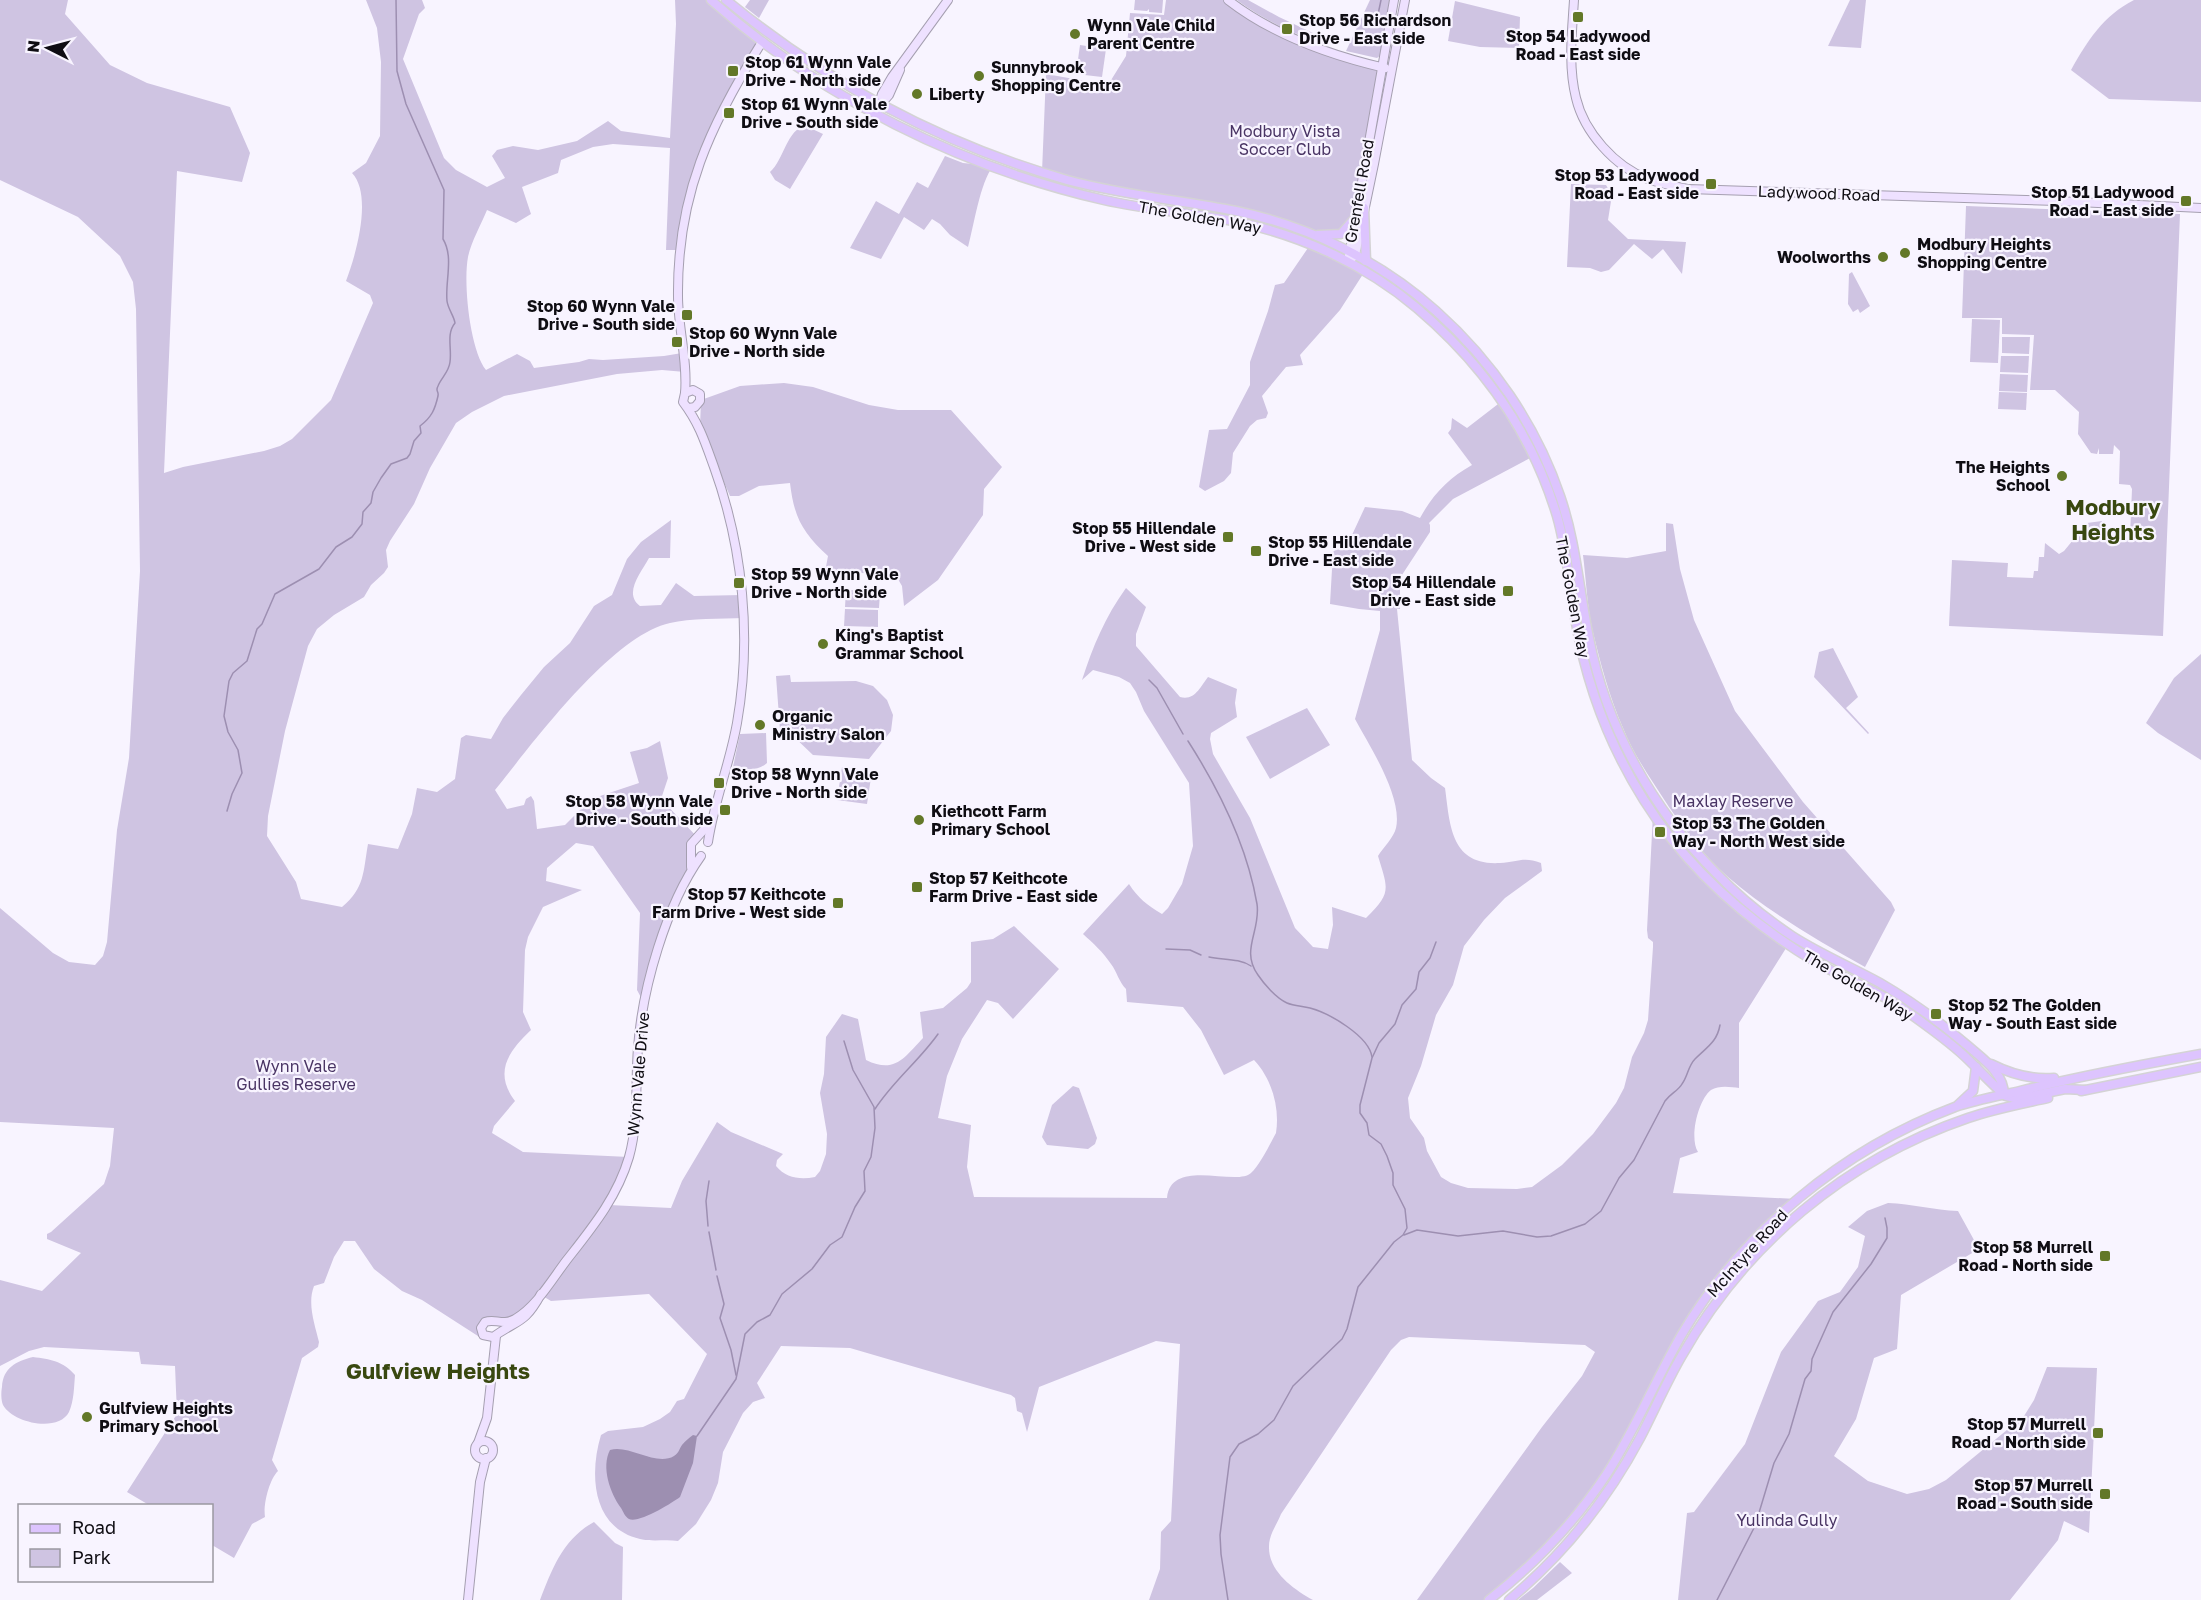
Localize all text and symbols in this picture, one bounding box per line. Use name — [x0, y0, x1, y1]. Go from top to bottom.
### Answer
place label: Stop 56 Richardson Drive - East side — [1299, 10, 1451, 48]
marker: Stop 54 Ladywood Road - East side — [1571, 10, 1585, 24]
place label: Wynn Vale Child Parent Centre — [1087, 15, 1215, 53]
north arrow — [18, 18, 78, 78]
marker: Stop 56 Richardson Drive - East side — [1280, 22, 1294, 36]
place label: Stop 54 Ladywood Road - East side — [1506, 26, 1651, 64]
marker: Wynn Vale Child Parent Centre — [1068, 27, 1082, 41]
text: N — [23, 39, 44, 54]
place label: Stop 61 Wynn Vale Drive - North side — [745, 52, 891, 90]
place label: Sunnybrook Shopping Centre — [991, 57, 1121, 95]
marker: Stop 61 Wynn Vale Drive - North side — [726, 64, 740, 78]
marker: Sunnybrook Shopping Centre — [972, 69, 986, 83]
place label: Liberty — [929, 84, 985, 104]
marker: Liberty — [910, 87, 924, 101]
place label: Stop 61 Wynn Vale Drive - South side — [741, 94, 887, 132]
marker: Stop 61 Wynn Vale Drive - South side — [722, 106, 736, 120]
park label: Modbury Vista Soccer Club — [1229, 121, 1341, 159]
street label: Grenfell Road — [1340, 138, 1378, 244]
place label: Stop 53 Ladywood Road - East side — [1555, 165, 1699, 203]
marker: Stop 53 Ladywood Road - East side — [1704, 177, 1718, 191]
street label: Ladywood Road — [1757, 181, 1881, 205]
place label: Stop 51 Ladywood Road - East side — [2031, 182, 2174, 220]
marker: Stop 51 Ladywood Road - East side — [2179, 194, 2193, 208]
street label: The Golden Way — [1137, 196, 1263, 238]
place label: Modbury Heights Shopping Centre — [1917, 234, 2051, 272]
marker: Modbury Heights Shopping Centre — [1898, 246, 1912, 260]
place label: Woolworths — [1777, 247, 1871, 267]
marker: Woolworths — [1876, 250, 1890, 264]
place label: Stop 60 Wynn Vale Drive - South side — [527, 296, 675, 334]
marker: Stop 60 Wynn Vale Drive - South side — [680, 308, 694, 322]
place label: Stop 60 Wynn Vale Drive - North side — [689, 323, 837, 361]
marker: Stop 60 Wynn Vale Drive - North side — [670, 335, 684, 349]
place label: The Heights School — [1956, 457, 2051, 495]
marker: The Heights School — [2055, 469, 2069, 483]
district label: Modbury Heights — [2065, 493, 2161, 545]
place label: Stop 55 Hillendale Drive - West side — [1072, 518, 1216, 556]
marker: Stop 55 Hillendale Drive - West side — [1221, 530, 1235, 544]
place label: Stop 55 Hillendale Drive - East side — [1268, 532, 1412, 570]
street label: The Golden Way — [1551, 534, 1595, 660]
marker: Stop 55 Hillendale Drive - East side — [1249, 544, 1263, 558]
place label: Stop 59 Wynn Vale Drive - North side — [751, 564, 899, 602]
place label: Stop 54 Hillendale Drive - East side — [1352, 572, 1496, 610]
marker: Stop 59 Wynn Vale Drive - North side — [732, 576, 746, 590]
marker: Stop 54 Hillendale Drive - East side — [1501, 584, 1515, 598]
place label: King's Baptist Grammar School — [835, 625, 964, 663]
marker: King's Baptist Grammar School — [816, 637, 830, 651]
place label: Organic Ministry Salon — [772, 706, 885, 744]
marker: Organic Ministry Salon — [753, 718, 767, 732]
place label: Stop 58 Wynn Vale Drive - North side — [731, 764, 879, 802]
marker: Stop 58 Wynn Vale Drive - North side — [712, 776, 726, 790]
place label: Stop 58 Wynn Vale Drive - South side — [565, 791, 713, 829]
park label: Maxlay Reserve — [1673, 791, 1793, 811]
place label: Kiethcott Farm Primary School — [931, 801, 1051, 839]
marker: Stop 58 Wynn Vale Drive - South side — [718, 803, 732, 817]
marker: Kiethcott Farm Primary School — [912, 813, 926, 827]
place label: Stop 53 The Golden Way - North West side — [1672, 813, 1845, 851]
marker: Stop 53 The Golden Way - North West side — [1653, 825, 1667, 839]
place label: Stop 57 Keithcote Farm Drive - East side — [929, 868, 1098, 906]
marker: Stop 57 Keithcote Farm Drive - East side — [910, 880, 924, 894]
place label: Stop 57 Keithcote Farm Drive - West side — [652, 884, 826, 922]
marker: Stop 57 Keithcote Farm Drive - West side — [831, 896, 845, 910]
street label: The Golden Way — [1799, 945, 1917, 1025]
place label: Stop 52 The Golden Way - South East side — [1948, 995, 2117, 1033]
marker: Stop 52 The Golden Way - South East side — [1929, 1007, 1943, 1021]
street label: Wynn Vale Drive — [623, 1011, 653, 1137]
park label: Wynn Vale Gullies Reserve — [236, 1056, 356, 1094]
street label: McIntyre Road — [1702, 1205, 1792, 1301]
place label: Stop 58 Murrell Road - North side — [1958, 1237, 2094, 1275]
marker: Stop 58 Murrell Road - North side — [2098, 1249, 2112, 1263]
district label: Gulfview Heights — [346, 1357, 530, 1384]
place label: Gulfview Heights Primary School — [99, 1398, 233, 1436]
marker: Gulfview Heights Primary School — [80, 1410, 94, 1424]
place label: Stop 57 Murrell Road - North side — [1951, 1414, 2087, 1452]
marker: Stop 57 Murrell Road - North side — [2091, 1426, 2105, 1440]
place label: Stop 57 Murrell Road - South side — [1957, 1475, 2094, 1513]
marker: Stop 57 Murrell Road - South side — [2098, 1487, 2112, 1501]
legend — [18, 1504, 213, 1582]
park label: Yulinda Gully — [1737, 1510, 1837, 1530]
text: Road — [72, 1516, 116, 1538]
text: Park — [72, 1546, 111, 1568]

